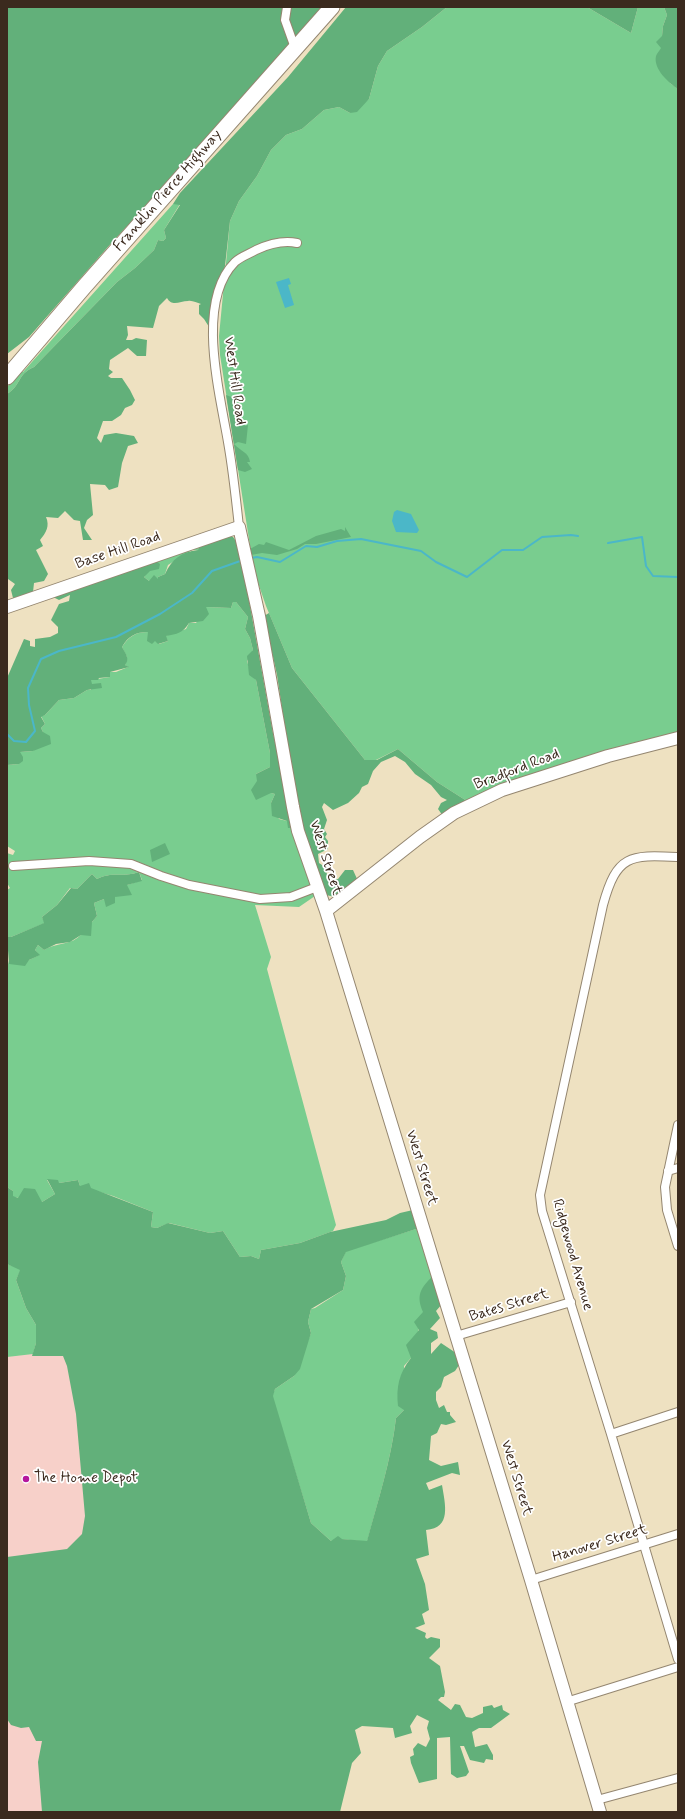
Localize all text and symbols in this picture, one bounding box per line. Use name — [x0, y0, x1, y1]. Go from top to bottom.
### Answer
street label: Franklin Pierce Highway — [110, 126, 226, 256]
street label: West Hill Road — [219, 336, 249, 426]
street label: Base Hill Road — [73, 528, 163, 574]
street label: Bradford Road — [472, 745, 562, 795]
street label: West Street — [304, 818, 346, 898]
street label: West Street — [401, 1128, 441, 1208]
street label: Ridgewood Avenue — [548, 1197, 596, 1313]
street label: Bates Street — [467, 1285, 551, 1327]
street label: West Street — [496, 1438, 536, 1518]
place label: The Home Depot — [34, 1470, 138, 1488]
marker: The Home Depot — [21, 1474, 31, 1484]
street label: Hanover Street — [550, 1521, 650, 1567]

